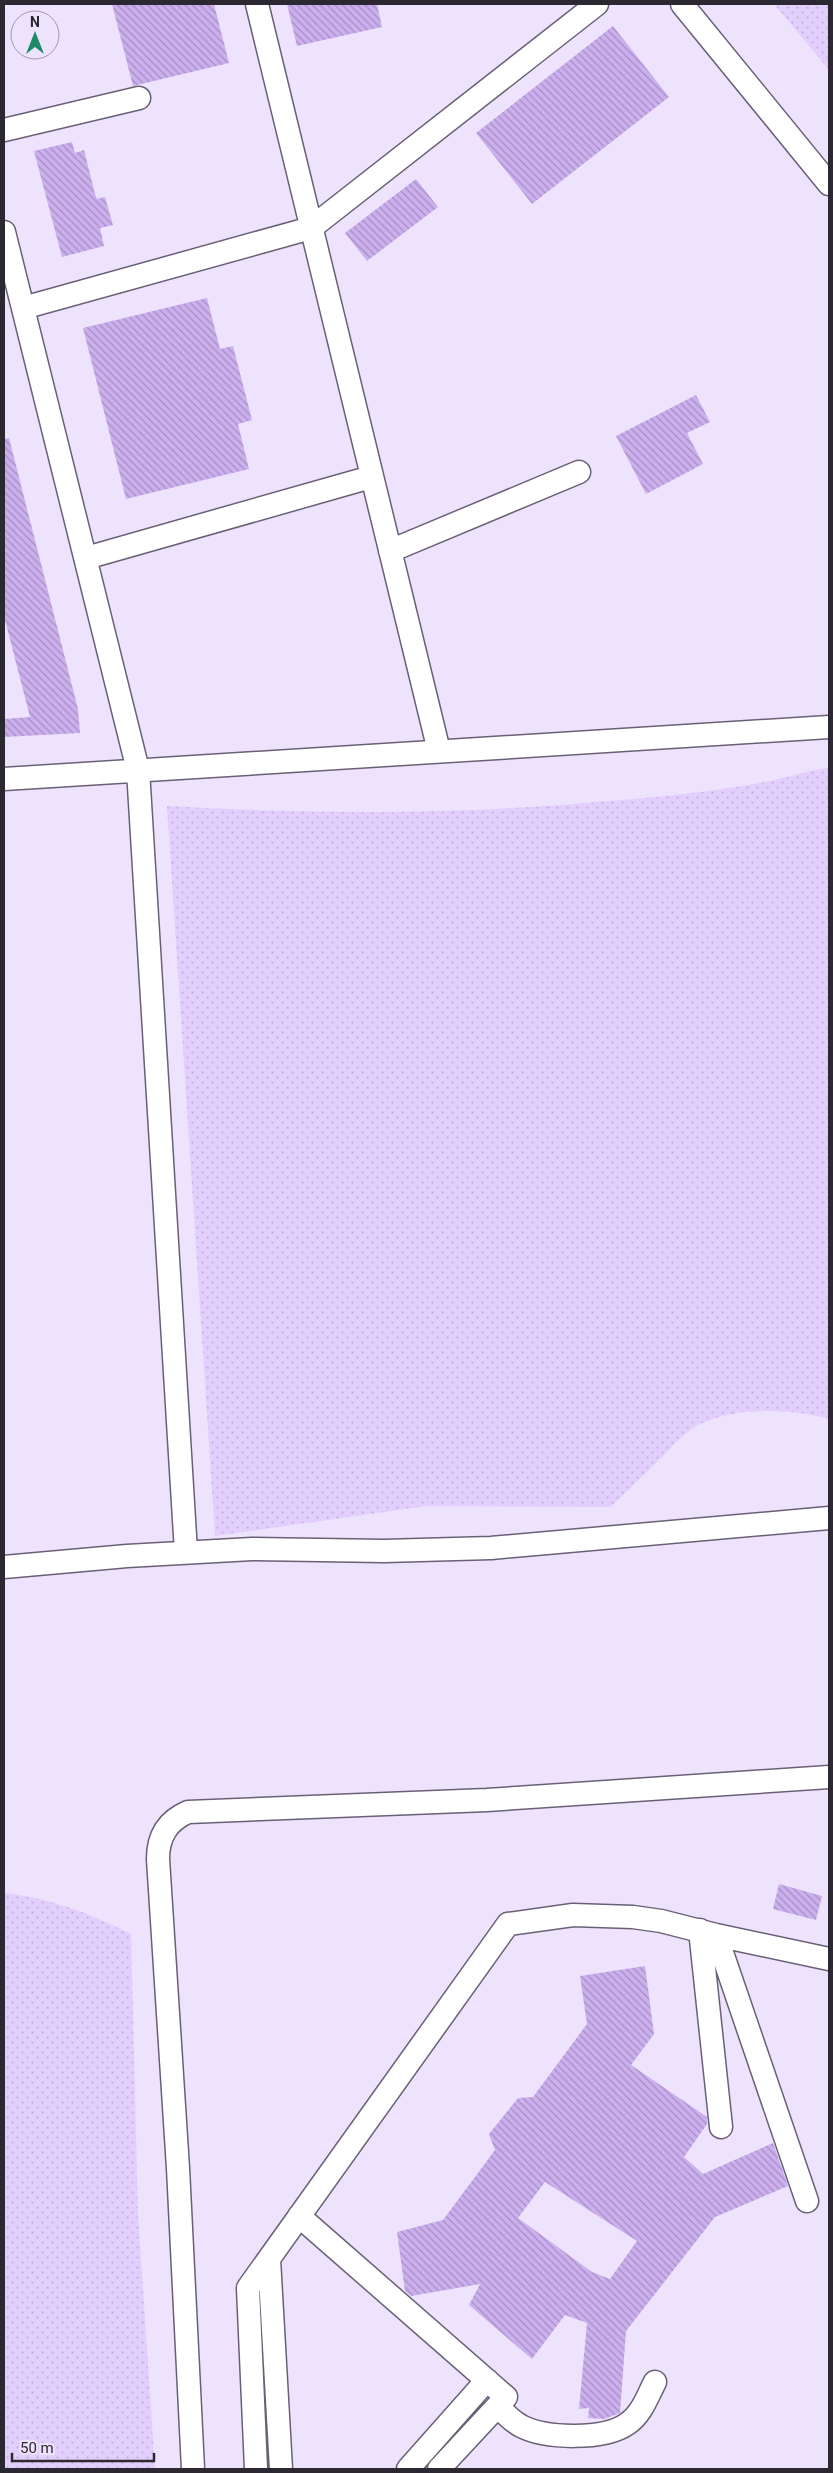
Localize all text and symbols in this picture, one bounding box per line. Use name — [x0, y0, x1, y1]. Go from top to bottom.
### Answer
north arrow — [10, 10, 60, 60]
text: N — [30, 14, 40, 30]
scale bar — [12, 2430, 155, 2462]
text: 50 m — [20, 2439, 54, 2457]

